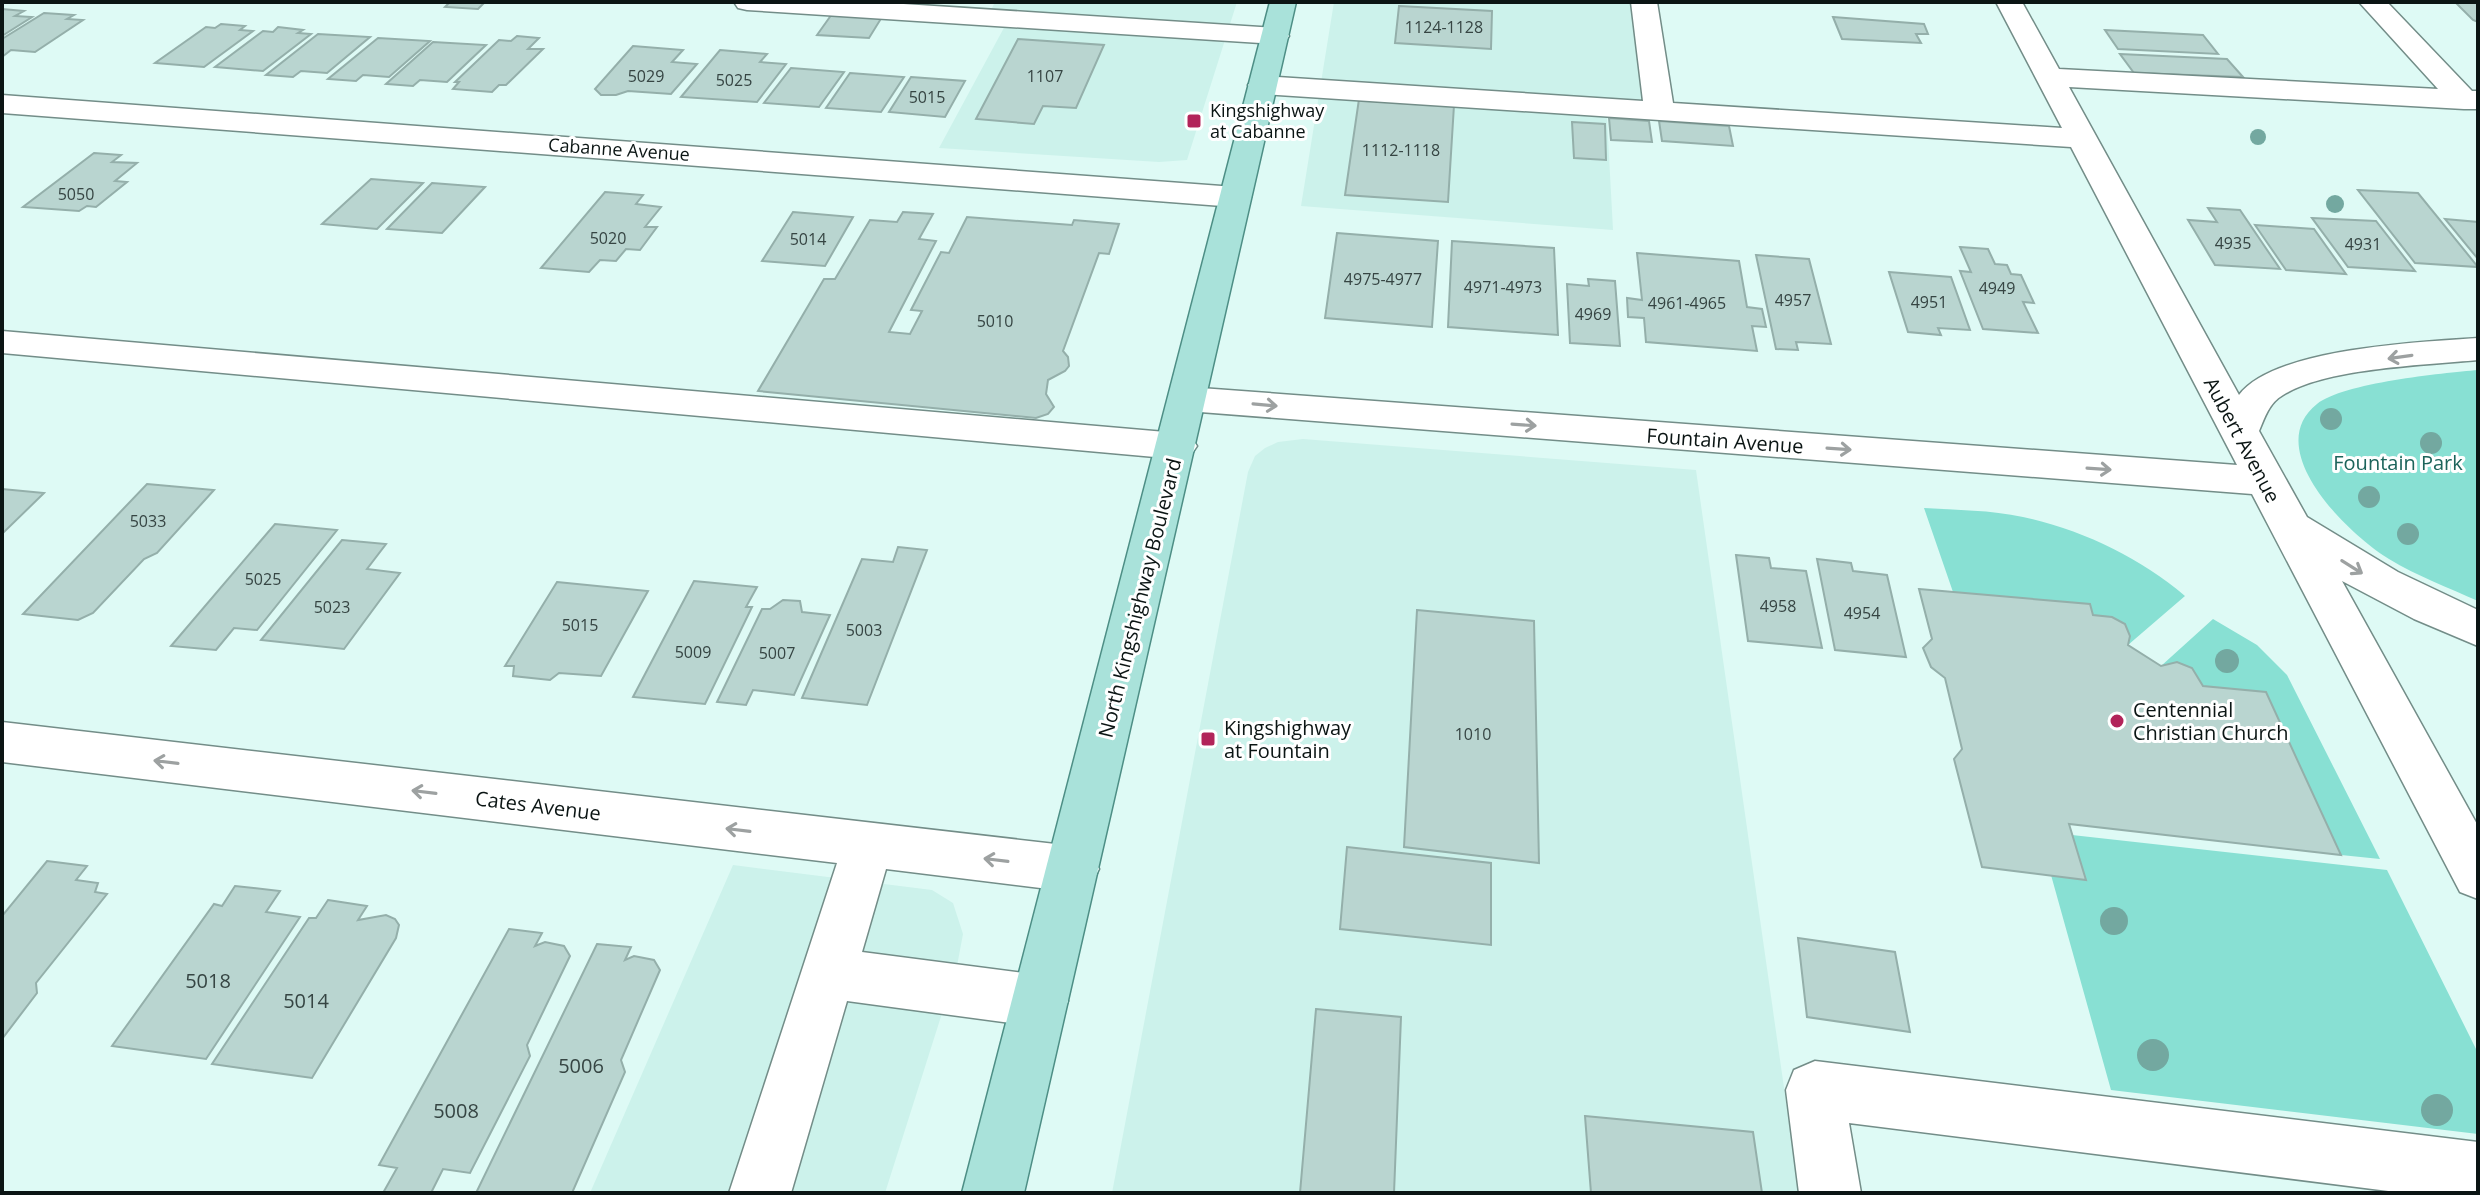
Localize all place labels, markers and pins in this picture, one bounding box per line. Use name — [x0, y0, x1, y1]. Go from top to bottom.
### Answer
place label: Kingshighway at Cabanne — [1210, 98, 1325, 143]
marker: Kingshighway at Cabanne — [1185, 112, 1203, 130]
place label: Centennial Christian Church — [2133, 696, 2289, 746]
marker: Centennial Christian Church — [2108, 712, 2126, 730]
place label: Kingshighway at Fountain — [1224, 714, 1352, 764]
marker: Kingshighway at Fountain — [1199, 730, 1217, 748]

